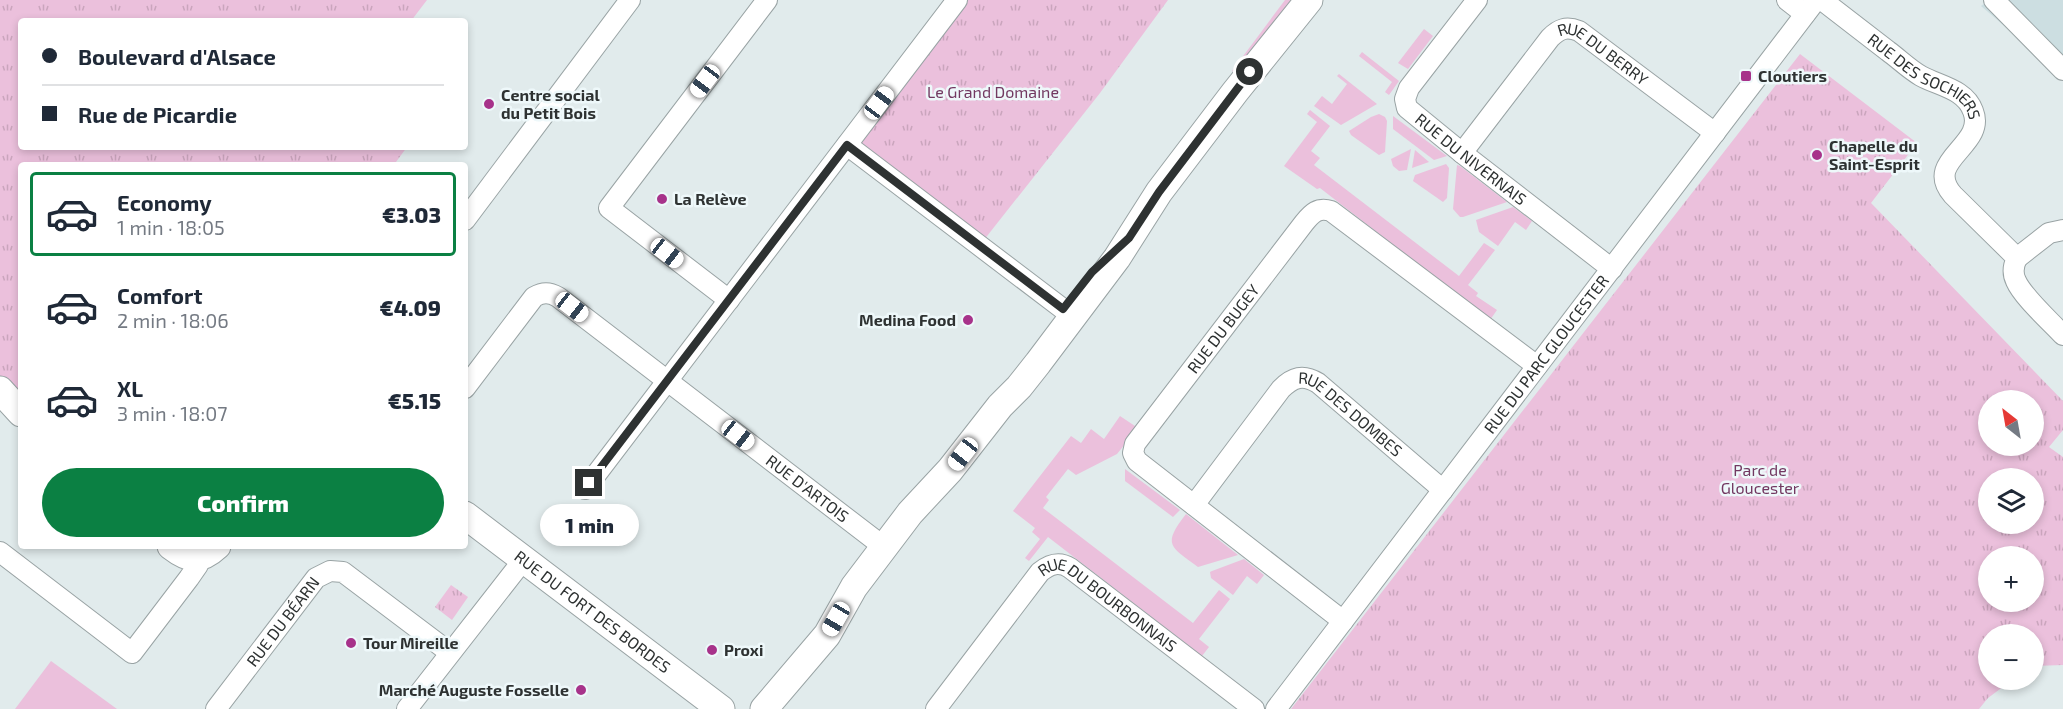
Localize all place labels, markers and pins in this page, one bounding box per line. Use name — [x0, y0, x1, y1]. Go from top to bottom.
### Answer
place label: Cloutiers — [1758, 66, 1827, 85]
marker: Cloutiers — [1739, 69, 1753, 83]
place label: Centre social du Petit Bois — [501, 85, 600, 122]
marker: Centre social du Petit Bois — [482, 97, 496, 111]
place label: Chapelle du Saint-Esprit — [1829, 136, 1920, 173]
marker: Chapelle du Saint-Esprit — [1810, 148, 1824, 162]
place label: La Relève — [674, 189, 747, 208]
marker: La Relève — [655, 192, 669, 206]
place label: Medina Food — [859, 310, 956, 329]
marker: Medina Food — [961, 313, 975, 327]
place label: Tour Mireille — [363, 633, 459, 652]
marker: Tour Mireille — [344, 636, 358, 650]
place label: Proxi — [724, 640, 763, 659]
marker: Proxi — [705, 643, 719, 657]
place label: Marché Auguste Fosselle — [379, 680, 569, 699]
marker: Marché Auguste Fosselle — [574, 683, 588, 697]

